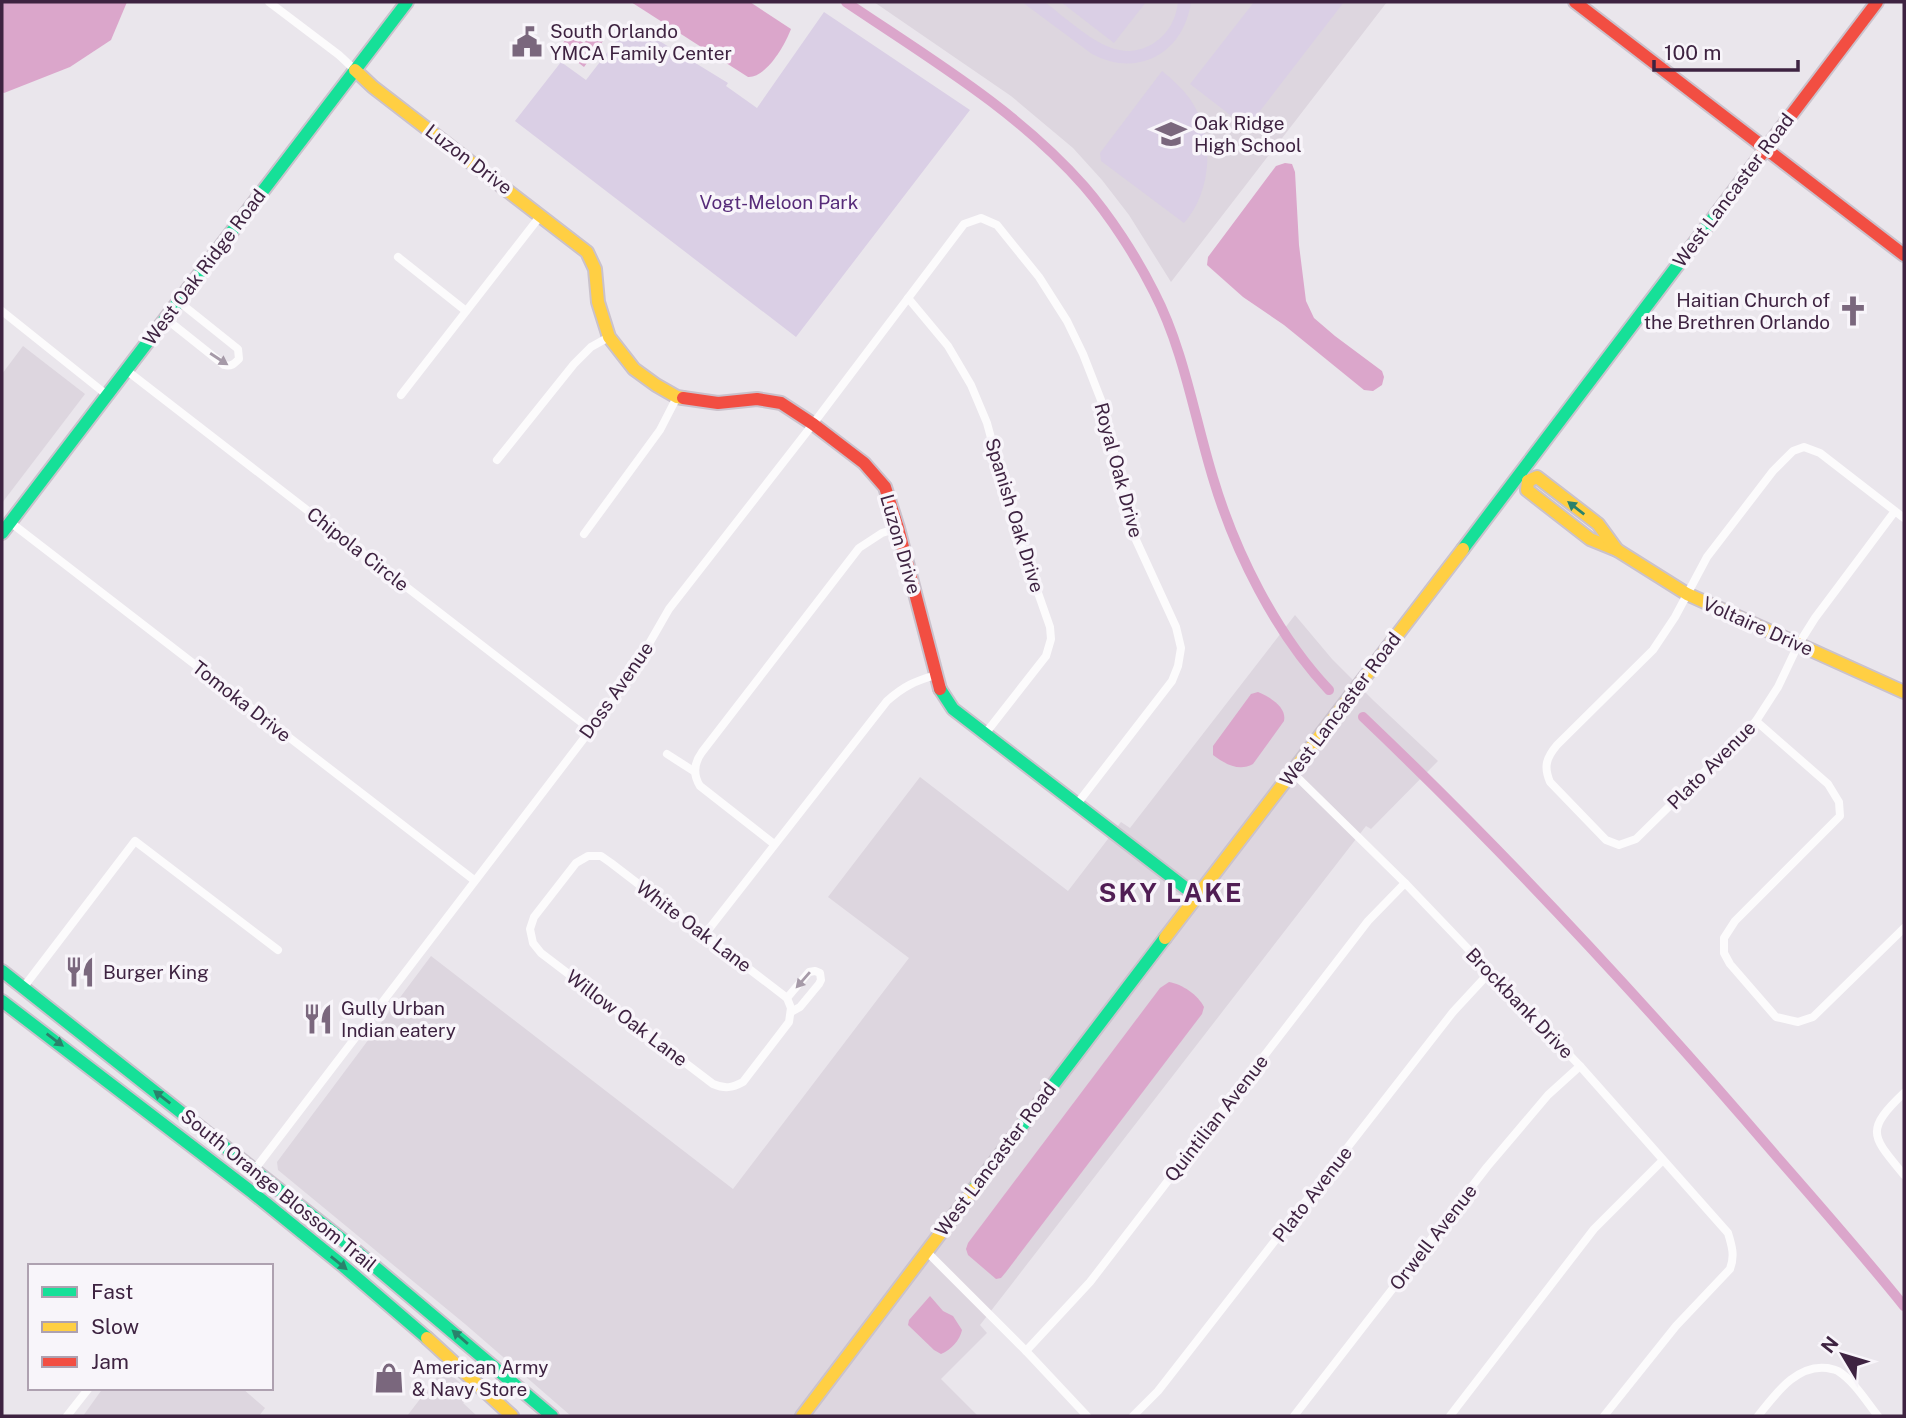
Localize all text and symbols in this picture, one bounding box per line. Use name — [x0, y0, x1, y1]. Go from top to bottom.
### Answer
place label: South Orlando YMCA Family Center — [550, 20, 732, 64]
public building icon: South Orlando YMCA Family Center — [510, 25, 544, 59]
scale bar — [1654, 28, 1798, 72]
text: 100 m — [1664, 40, 1721, 65]
street label: West Lancaster Road — [1668, 109, 1798, 271]
place label: Oak Ridge High School — [1194, 112, 1302, 156]
school or university icon: Oak Ridge High School — [1154, 117, 1188, 151]
street label: Luzon Drive — [421, 119, 517, 199]
street label: West Oak Ridge Road — [138, 185, 270, 349]
park label: Vogt-Meloon Park — [700, 191, 859, 213]
place label: Haitian Church of the Brethren Orlando — [1644, 289, 1830, 333]
church icon: Haitian Church of the Brethren Orlando — [1836, 294, 1870, 328]
one-way arrow — [209, 353, 229, 366]
street label: Royal Oak Drive — [1090, 400, 1148, 540]
street label: Spanish Oak Drive — [981, 435, 1049, 595]
street label: Luzon Drive — [876, 492, 926, 596]
one-way arrow — [1568, 500, 1586, 515]
street label: Chipola Circle — [303, 502, 413, 596]
street label: Voltaire Drive — [1699, 592, 1817, 660]
street label: West Lancaster Road — [1275, 628, 1405, 790]
street label: Doss Avenue — [575, 637, 657, 743]
street label: Tomoka Drive — [188, 656, 296, 746]
street label: Plato Avenue — [1662, 716, 1760, 814]
street label: White Oak Lane — [632, 876, 756, 976]
district label: SKY LAKE — [1099, 877, 1243, 908]
street label: Brockbank Drive — [1462, 943, 1578, 1063]
restaurant icon: Burger King — [63, 955, 97, 989]
place label: Burger King — [103, 961, 209, 983]
street label: Willow Oak Lane — [562, 965, 692, 1071]
one-way arrow — [796, 972, 811, 989]
place label: Gully Urban Indian eatery — [341, 997, 456, 1041]
restaurant icon: Gully Urban Indian eatery — [301, 1002, 335, 1036]
one-way arrow — [46, 1033, 64, 1047]
street label: Quintilian Avenue — [1160, 1050, 1272, 1186]
street label: West Lancaster Road — [930, 1078, 1060, 1240]
one-way arrow — [153, 1090, 171, 1104]
street label: South Orange Blossom Trail — [177, 1104, 381, 1276]
street label: Plato Avenue — [1268, 1142, 1356, 1246]
street label: Orwell Avenue — [1385, 1180, 1481, 1294]
one-way arrow — [331, 1255, 348, 1270]
legend — [28, 1264, 273, 1390]
text: Fast — [91, 1279, 133, 1304]
text: Slow — [91, 1314, 139, 1339]
north arrow — [1808, 1320, 1878, 1390]
one-way arrow — [451, 1329, 469, 1345]
text: N — [1816, 1332, 1843, 1357]
text: Jam — [91, 1349, 129, 1374]
place label: American Army & Navy Store — [412, 1356, 548, 1400]
shop icon: American Army & Navy Store — [372, 1361, 406, 1395]

